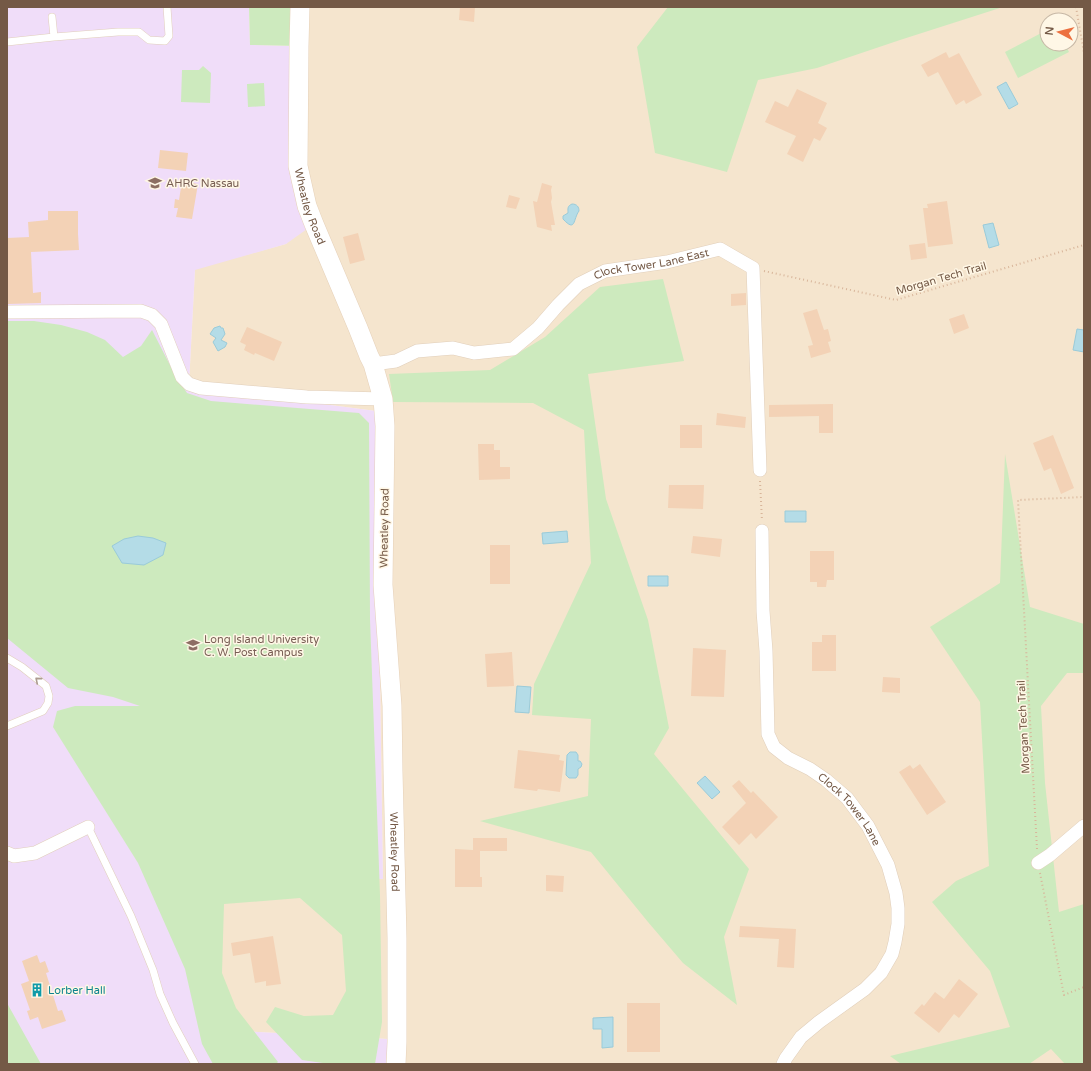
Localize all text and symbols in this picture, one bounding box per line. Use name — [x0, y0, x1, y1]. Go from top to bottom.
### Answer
north arrow — [1039, 12, 1079, 52]
text: N — [1043, 26, 1057, 36]
street label: Wheatley Road — [292, 167, 328, 247]
school or university icon: AHRC Nassau — [147, 175, 163, 191]
place label: AHRC Nassau — [166, 177, 239, 190]
street label: Clock Tower Lane East — [592, 246, 710, 283]
street label: Morgan Tech Trail — [894, 259, 988, 298]
street label: Wheatley Road — [377, 488, 392, 568]
place label: Long Island University C. W. Post Campus — [204, 633, 319, 659]
school or university icon: Long Island University C. W. Post Campus — [185, 637, 201, 653]
one-way arrow — [35, 677, 42, 684]
street label: Morgan Tech Trail — [1015, 680, 1032, 774]
street label: Clock Tower Lane — [815, 770, 883, 848]
street label: Wheatley Road — [387, 812, 402, 892]
building icon: Lorber Hall — [29, 982, 45, 998]
place label: Lorber Hall — [48, 984, 105, 997]

